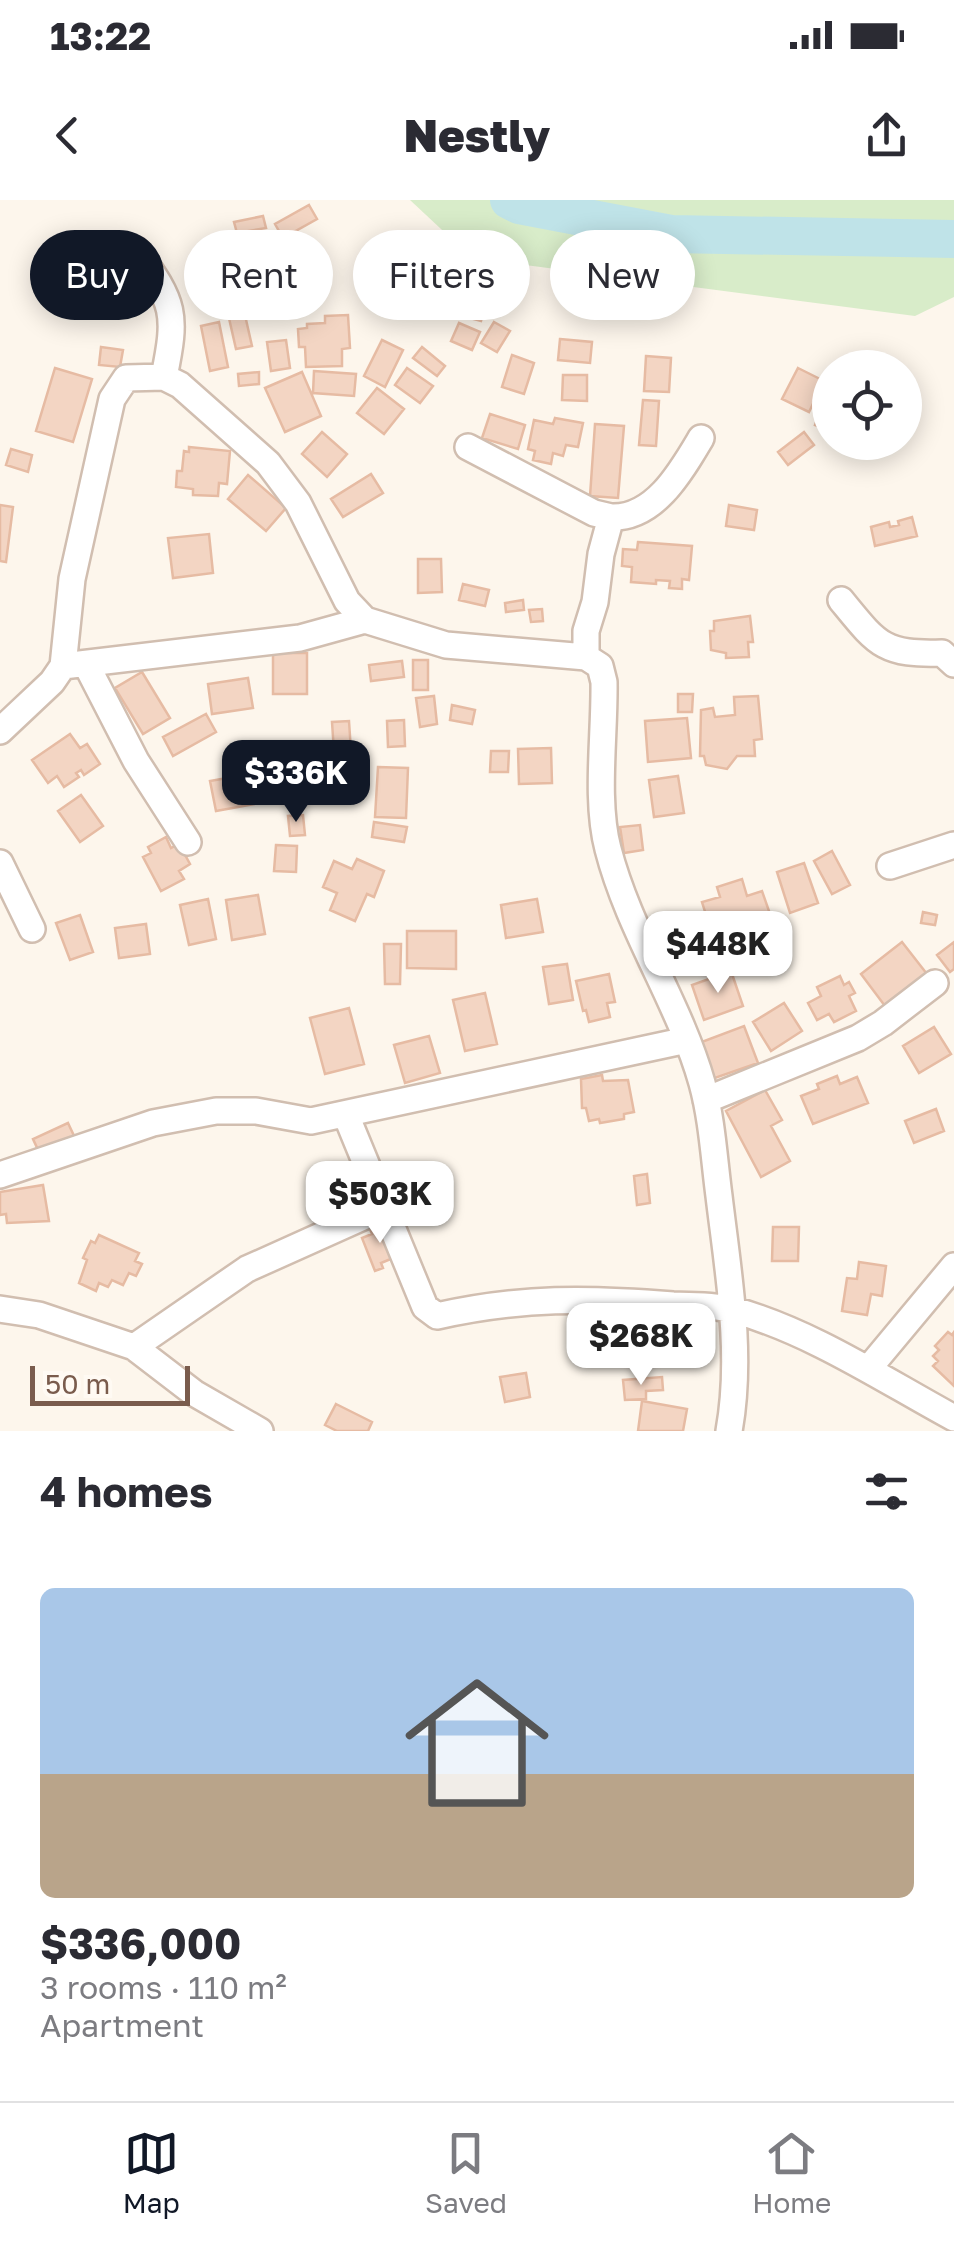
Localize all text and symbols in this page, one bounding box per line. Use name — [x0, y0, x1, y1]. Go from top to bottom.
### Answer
text: 13:22 — [50, 13, 151, 58]
icon: back — [40, 108, 95, 163]
text: Nestly — [404, 108, 550, 162]
icon: share — [859, 108, 914, 163]
chip: Buy — [30, 230, 164, 320]
chip: Rent — [184, 230, 333, 320]
chip: Filters — [353, 230, 530, 320]
chip: New — [550, 230, 695, 320]
map controls — [812, 350, 922, 460]
button: locate — [812, 350, 922, 460]
pin: $336K — [226, 740, 366, 825]
text: $336K — [244, 753, 348, 791]
pin: $448K — [648, 911, 788, 996]
text: $448K — [665, 924, 771, 962]
pin: $503K — [310, 1161, 450, 1246]
text: $503K — [328, 1174, 432, 1212]
pin: $268K — [571, 1303, 711, 1388]
text: $268K — [589, 1316, 693, 1354]
scale bar — [30, 1361, 190, 1406]
text: 50 m — [45, 1367, 110, 1400]
icon: filters — [859, 1464, 914, 1519]
text: 4 homes — [40, 1466, 212, 1516]
icon: home — [387, 1653, 567, 1833]
text: $336,000 — [40, 1918, 241, 1968]
text: 3 rooms · 110 m² — [40, 1968, 287, 2006]
text: Apartment — [40, 2006, 204, 2044]
tab: Map — [123, 2126, 180, 2219]
tab: Saved — [425, 2126, 507, 2219]
tab: Home — [752, 2126, 831, 2219]

